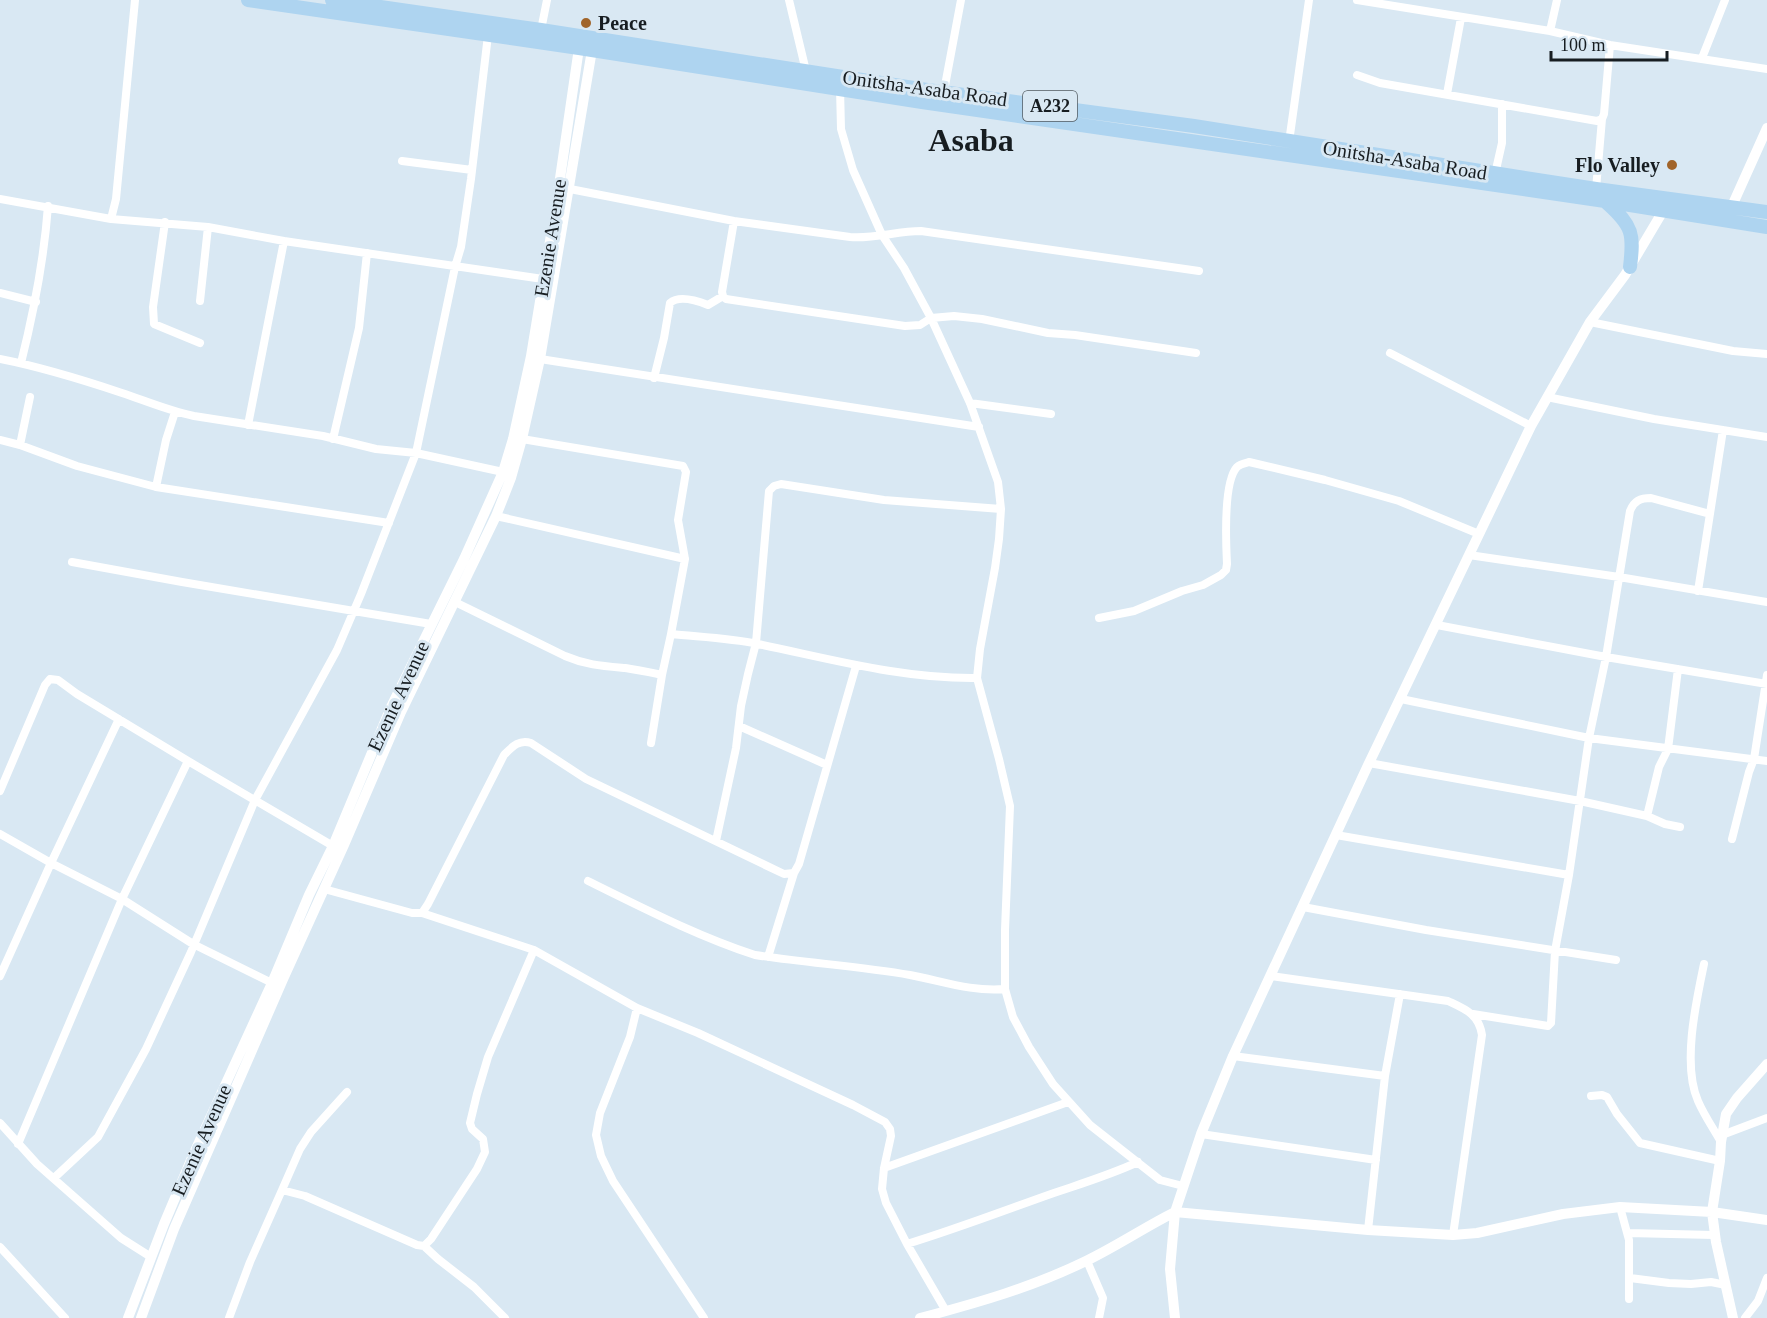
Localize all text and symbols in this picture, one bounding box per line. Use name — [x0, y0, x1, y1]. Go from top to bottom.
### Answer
place label: Peace — [598, 12, 647, 34]
marker: Peace — [579, 16, 593, 30]
scale bar — [1551, 24, 1666, 62]
text: 100 m — [1560, 35, 1606, 55]
street label: Onitsha-Asaba Road — [841, 66, 1009, 110]
road number: A232 — [1023, 91, 1077, 121]
district label: Asaba — [928, 122, 1014, 158]
street label: Onitsha-Asaba Road — [1321, 136, 1489, 184]
place label: Flo Valley — [1575, 154, 1660, 177]
marker: Flo Valley — [1665, 158, 1679, 172]
street label: Ezenie Avenue — [530, 177, 570, 298]
street label: Ezenie Avenue — [363, 637, 433, 755]
street label: Ezenie Avenue — [167, 1081, 235, 1199]

